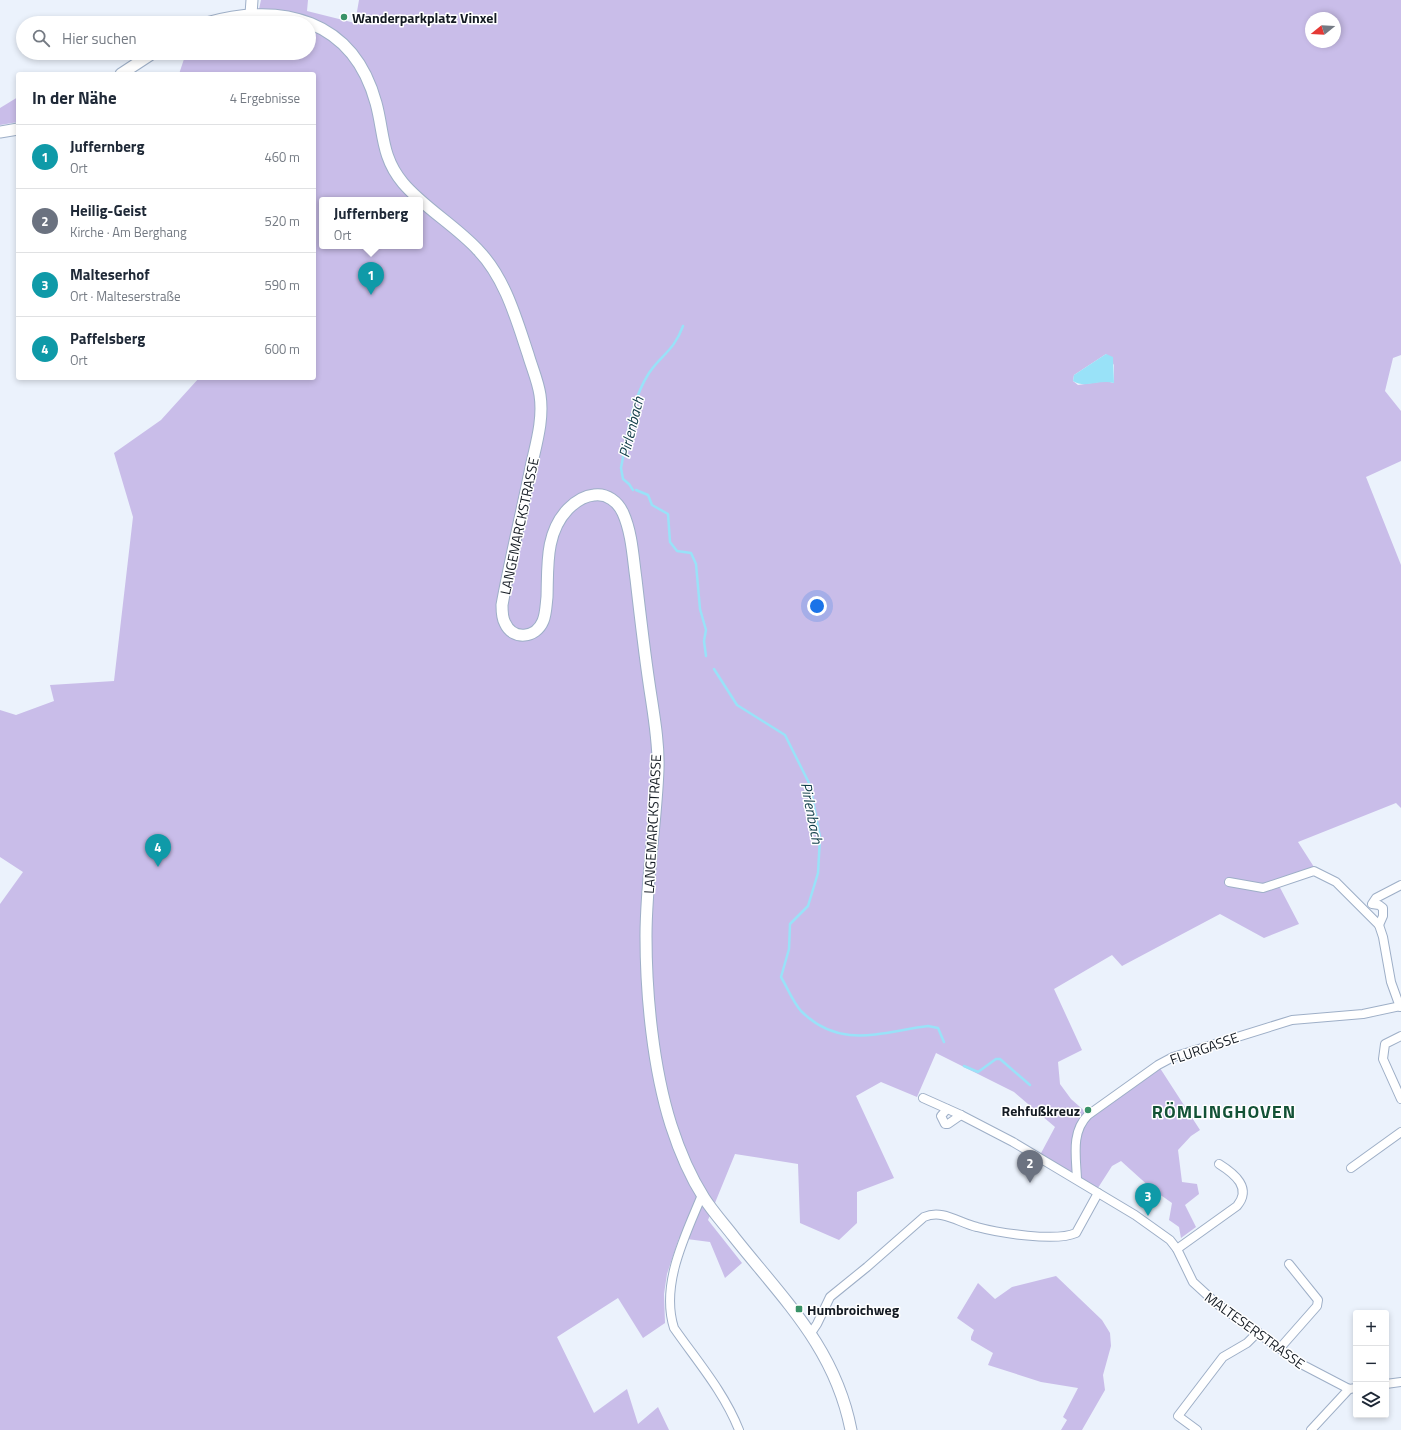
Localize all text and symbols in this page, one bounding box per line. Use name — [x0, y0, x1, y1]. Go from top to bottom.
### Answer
place label: Wanderparkplatz Vinxel — [352, 7, 497, 28]
marker: Wanderparkplatz Vinxel — [339, 12, 349, 22]
north arrow — [1305, 12, 1341, 48]
search box — [16, 16, 316, 60]
icon: search — [30, 27, 52, 49]
text: Hier suchen — [62, 27, 137, 50]
text: In der Nähe — [32, 85, 117, 111]
text: 4 Ergebnisse — [230, 88, 300, 108]
text: Juffernberg — [70, 135, 144, 158]
text: 1 — [41, 147, 49, 167]
text: 460 m — [264, 147, 300, 167]
text: Ort — [70, 158, 88, 178]
popup — [319, 197, 423, 249]
text: Heilig-Geist — [70, 199, 147, 222]
text: Juffernberg — [334, 202, 408, 225]
text: 2 — [41, 211, 49, 231]
text: 520 m — [264, 211, 300, 231]
text: Kirche · Am Berghang — [70, 222, 187, 242]
text: Ort — [334, 225, 351, 245]
pin: 1 — [358, 262, 384, 295]
text: Malteserhof — [70, 263, 150, 286]
text: 3 — [41, 275, 49, 295]
text: 590 m — [264, 275, 300, 295]
text: Ort · Malteserstraße — [70, 286, 181, 306]
text: Paffelsberg — [70, 327, 145, 350]
text: 4 — [41, 339, 49, 359]
text: 600 m — [264, 339, 300, 359]
text: Ort — [70, 350, 88, 370]
water label: Pirlenbach — [612, 394, 650, 460]
street label: LANGEMARCKSTRASSE — [494, 455, 544, 597]
your location — [807, 596, 827, 616]
street label: LANGEMARCKSTRASSE — [638, 753, 666, 894]
water label: Pirlenbach — [795, 780, 829, 846]
pin: 4 — [145, 834, 171, 867]
street label: FLURGASSE — [1167, 1026, 1241, 1070]
district label: RÖMLINGHOVEN — [1152, 1098, 1296, 1125]
place label: Rehfußkreuz — [1002, 1100, 1080, 1121]
marker: Rehfußkreuz — [1083, 1105, 1093, 1115]
pin: 2 — [1017, 1150, 1043, 1183]
pin: 3 — [1135, 1183, 1161, 1216]
street label: MALTESERSTRASSE — [1201, 1286, 1310, 1374]
place label: Humbroichweg — [807, 1299, 900, 1320]
marker: Humbroichweg — [794, 1304, 804, 1314]
map controls — [1353, 1310, 1389, 1418]
button: + — [1353, 1310, 1389, 1346]
button: − — [1353, 1346, 1389, 1382]
button: layers — [1353, 1382, 1389, 1418]

